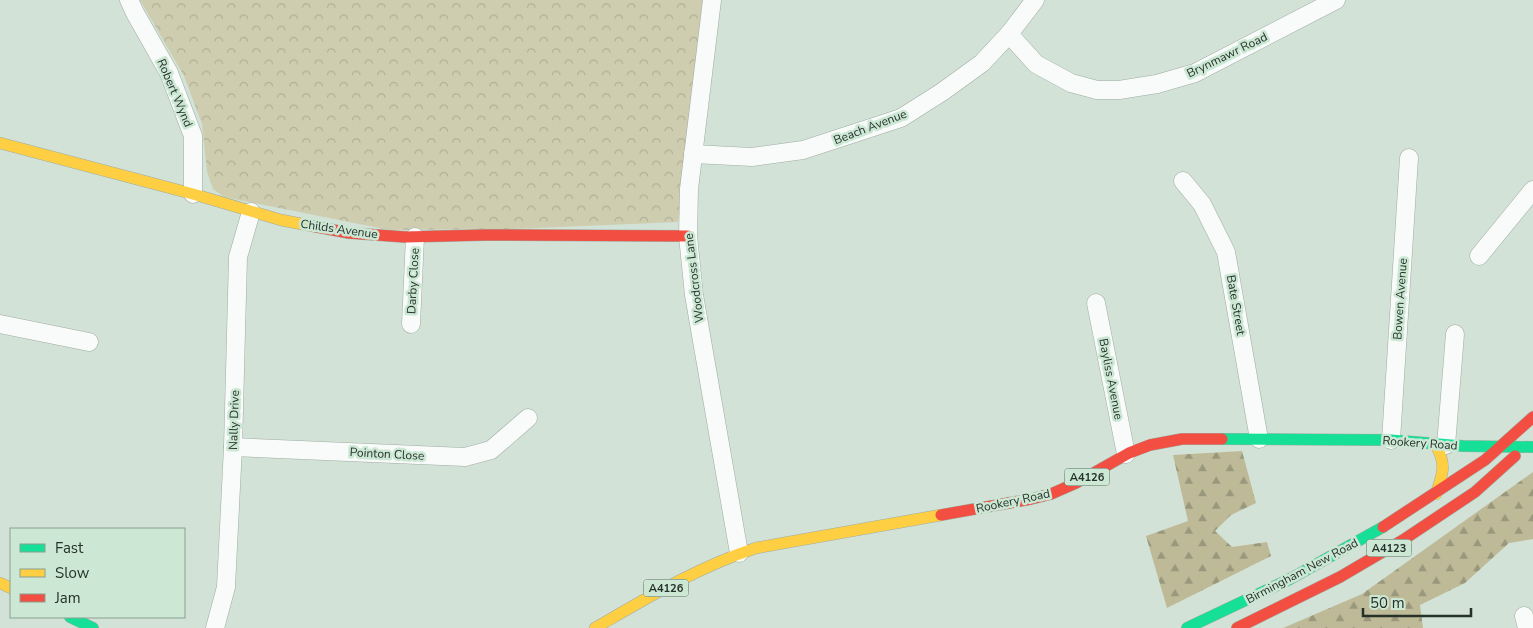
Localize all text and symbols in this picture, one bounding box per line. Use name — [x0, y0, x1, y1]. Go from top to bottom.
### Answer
street label: Brynmawr Road — [1184, 29, 1270, 81]
street label: Robert Wynd — [153, 56, 197, 130]
street label: Beach Avenue — [831, 106, 909, 148]
street label: Childs Avenue — [299, 216, 379, 242]
street label: Woodcross Lane — [681, 232, 707, 324]
street label: Darby Close — [403, 248, 423, 314]
street label: Bowen Avenue — [1389, 258, 1411, 340]
street label: Bate Street — [1223, 274, 1249, 337]
street label: Bayliss Avenue — [1095, 337, 1127, 421]
street label: Nally Drive — [225, 390, 243, 450]
street label: Rookery Road — [1382, 432, 1458, 454]
street label: Pointon Close — [349, 444, 425, 464]
road number: A4126 — [1064, 468, 1110, 486]
street label: Rookery Road — [975, 485, 1051, 517]
legend — [10, 528, 185, 618]
street label: Birmingham New Road — [1243, 535, 1361, 607]
text: Fast — [55, 538, 84, 558]
road number: A4123 — [1366, 540, 1412, 556]
text: Slow — [55, 563, 90, 583]
road number: A4126 — [644, 580, 688, 596]
scale bar — [1363, 586, 1470, 618]
text: Jam — [54, 588, 81, 608]
text: 50 m — [1370, 593, 1405, 613]

